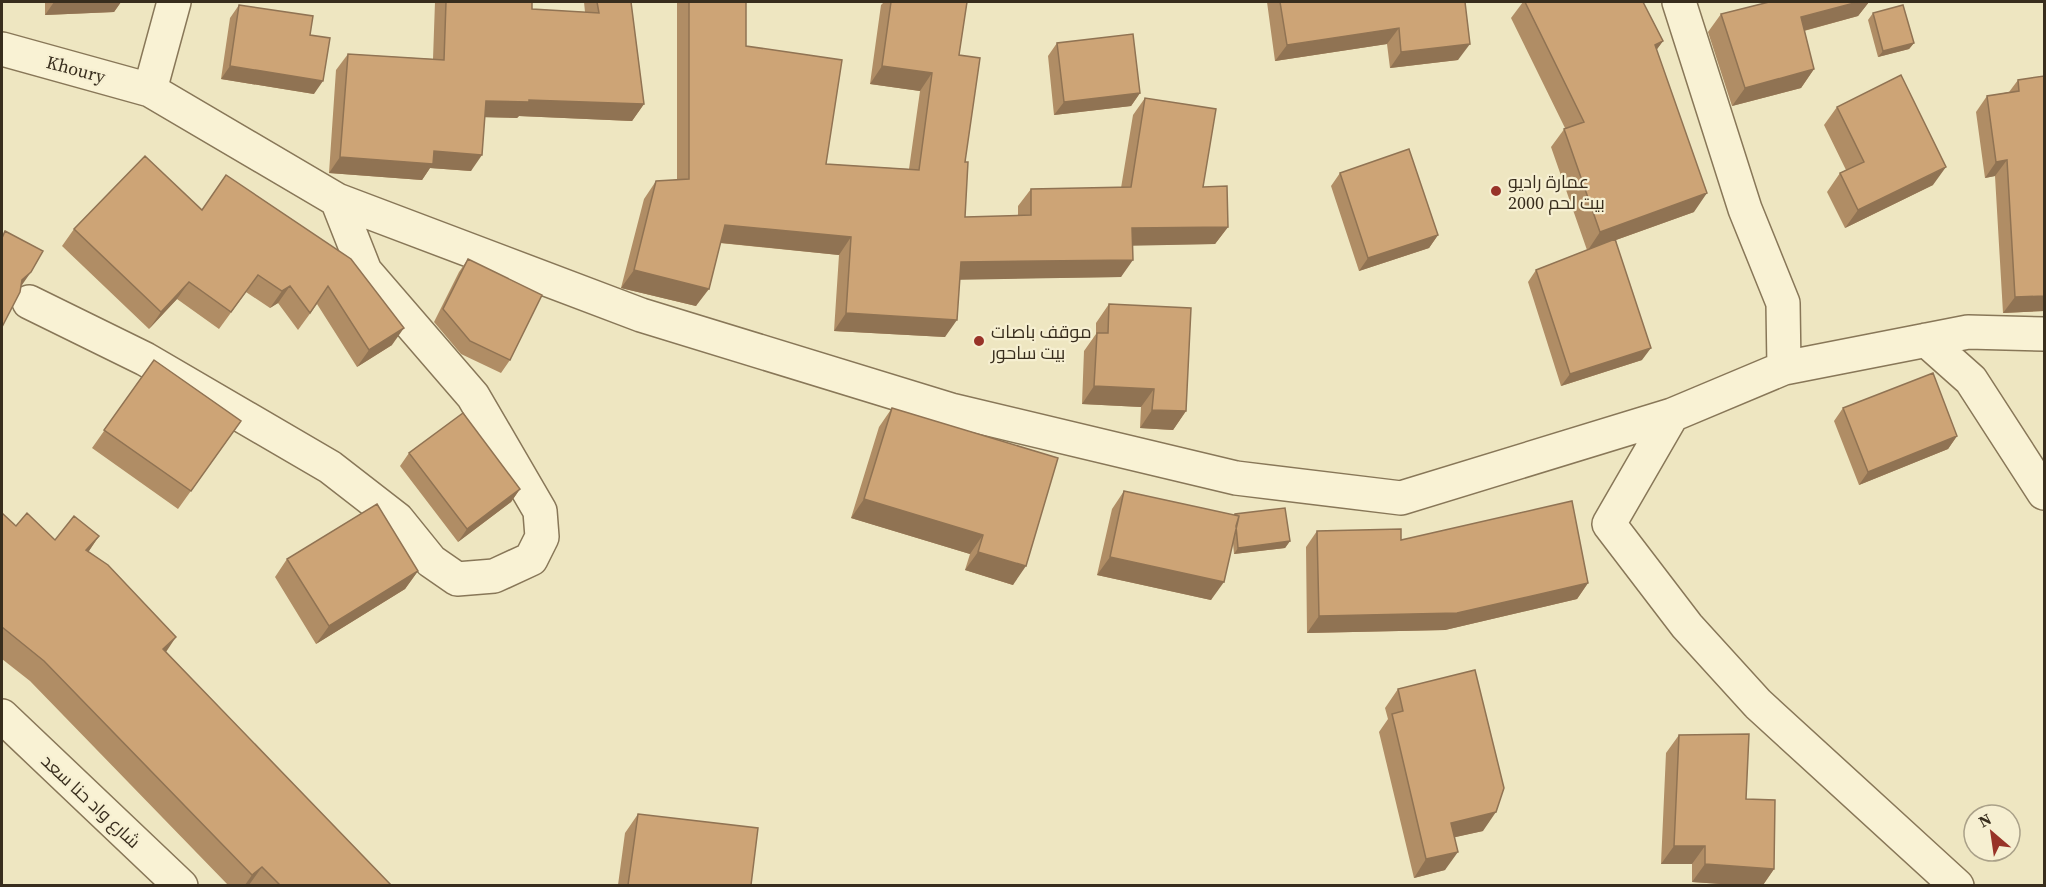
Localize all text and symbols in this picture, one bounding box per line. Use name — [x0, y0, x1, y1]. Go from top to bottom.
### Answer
street label: Khoury — [44, 49, 109, 89]
place label: عمارة راديو بيت لحم 2000 — [1508, 169, 1605, 215]
marker: عمارة راديو بيت لحم 2000 — [1489, 184, 1503, 198]
place label: موقف باصات بيت ساحور — [990, 319, 1091, 365]
marker: موقف باصات بيت ساحور — [972, 334, 986, 348]
street label: شارع واد حنا سعد — [36, 748, 146, 854]
north arrow — [1962, 803, 2022, 863]
text: N — [1974, 807, 1995, 832]

